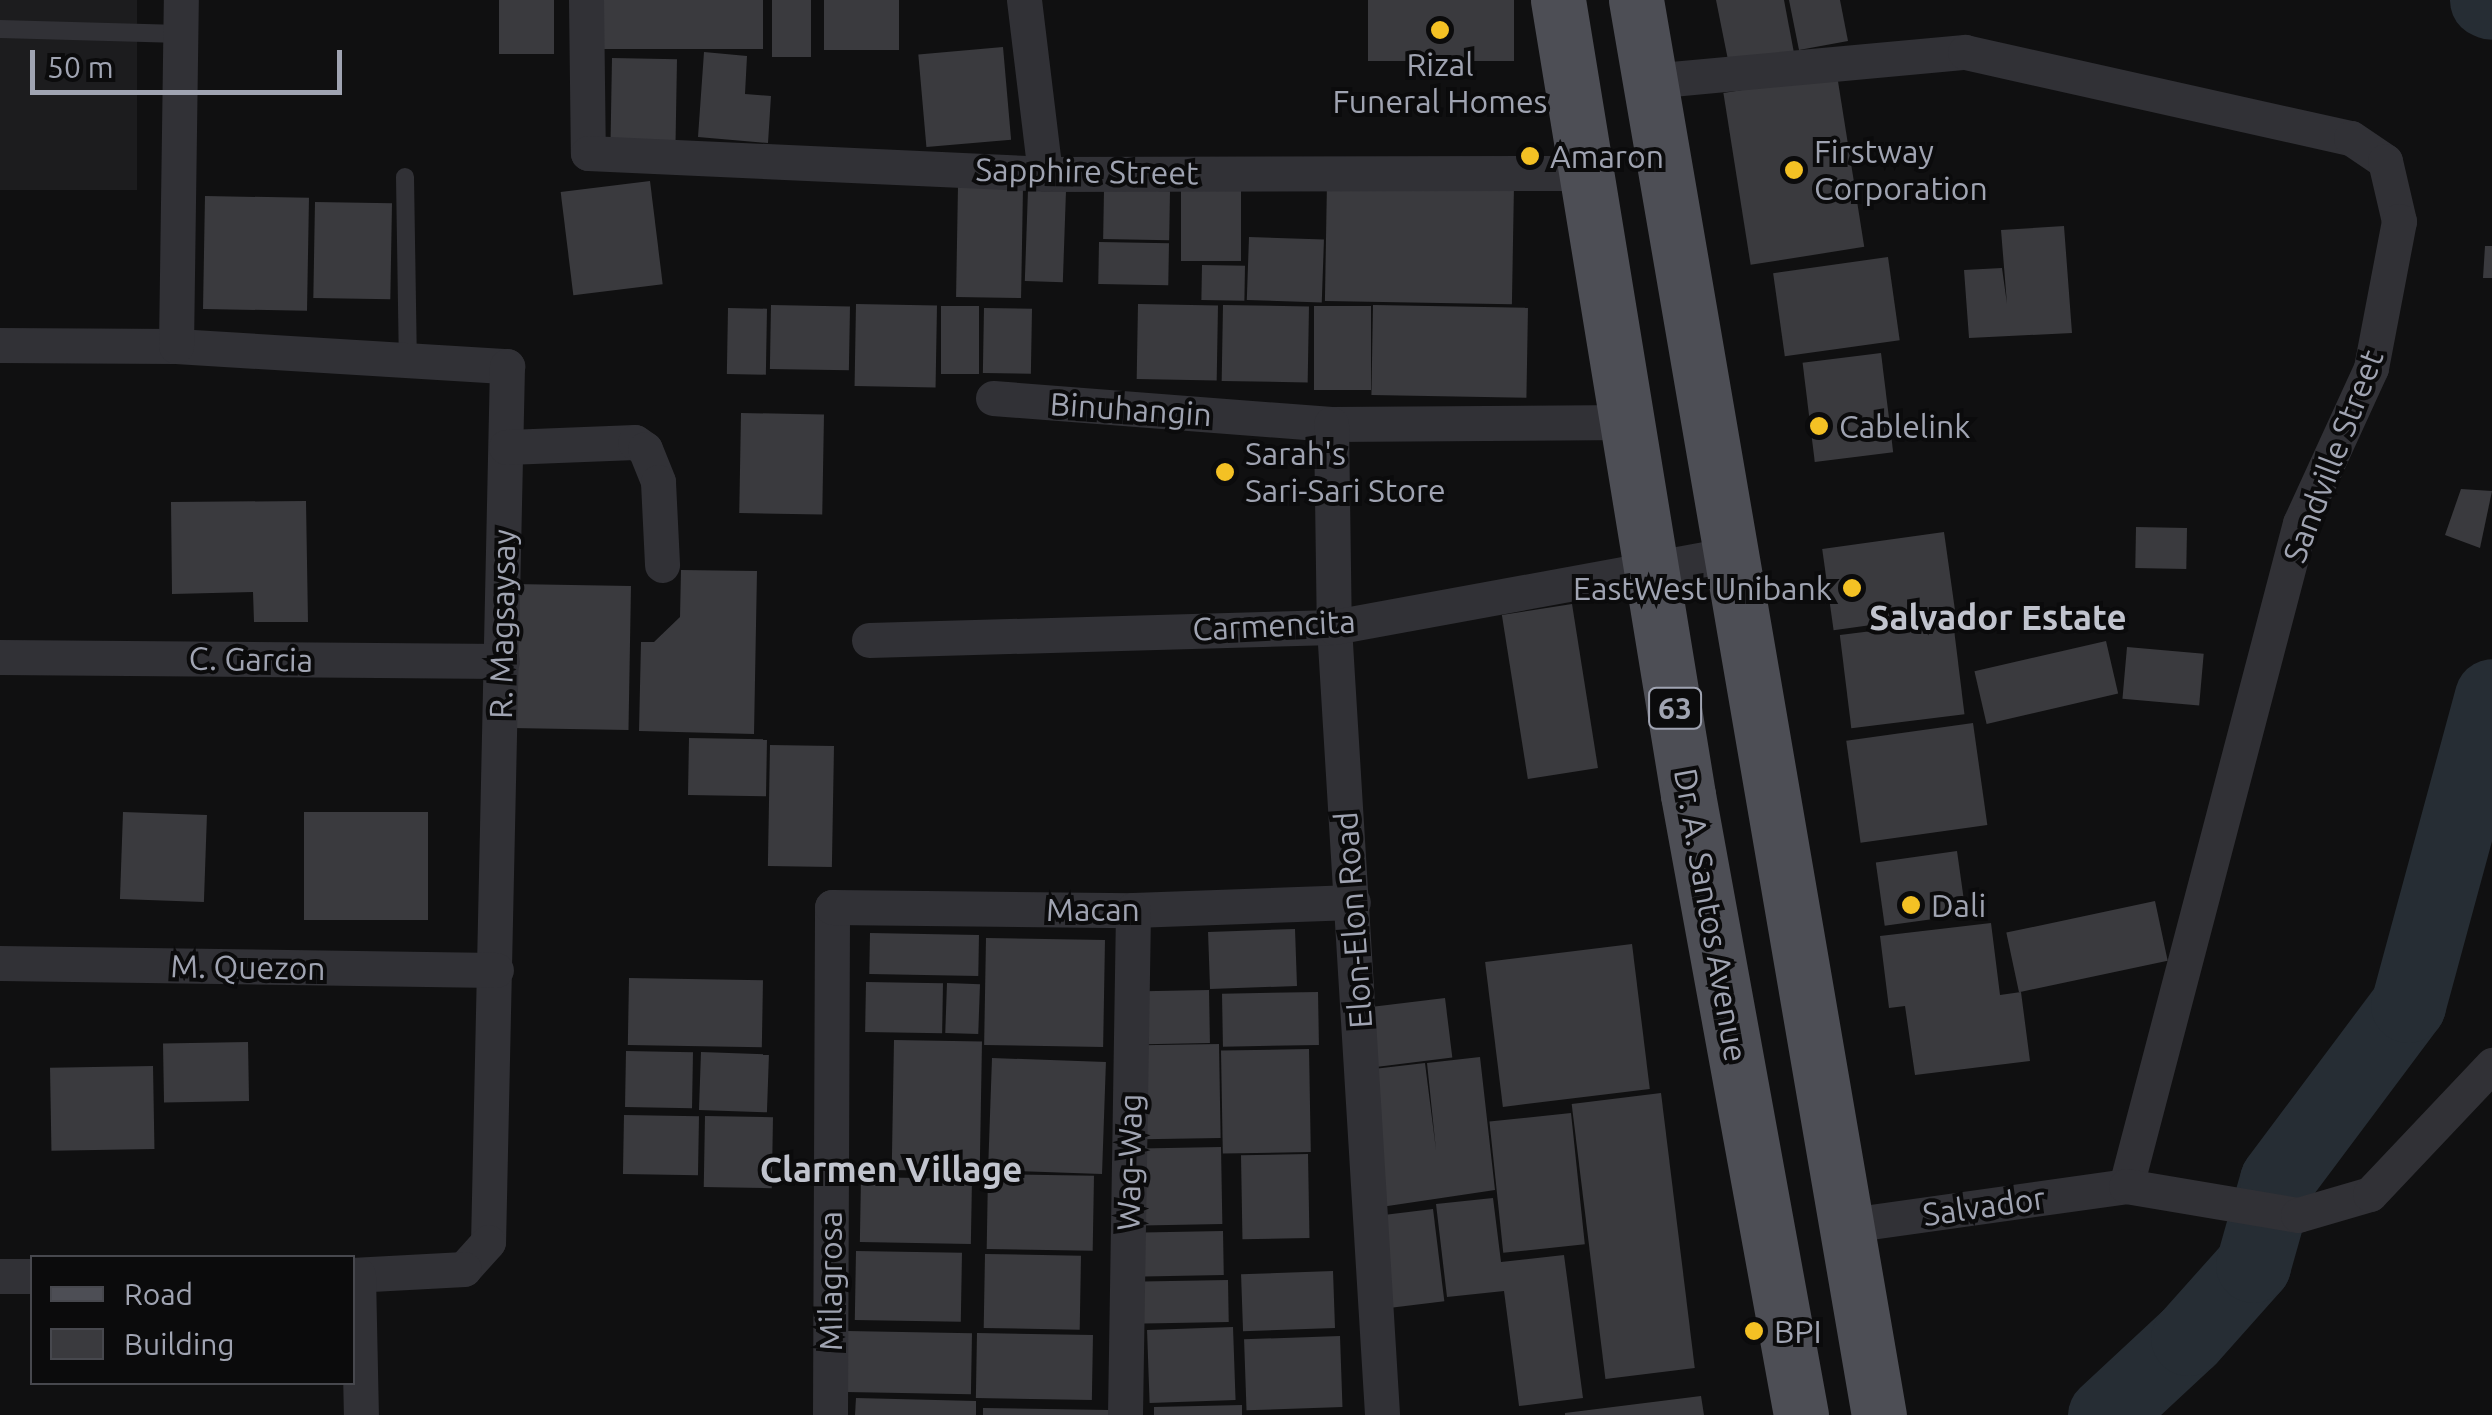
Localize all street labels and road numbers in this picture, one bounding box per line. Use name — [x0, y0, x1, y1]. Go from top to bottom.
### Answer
street label: Sapphire Street — [975, 150, 1199, 192]
street label: Sandville Street — [2275, 344, 2391, 568]
street label: Binuhangin — [1049, 384, 1213, 434]
street label: R. Magsaysay — [481, 529, 523, 719]
street label: Carmencita — [1191, 602, 1357, 648]
street label: C. Garcia — [188, 639, 314, 679]
road number: 63 — [1648, 683, 1702, 733]
street label: Dr. A. Santos Avenue — [1666, 765, 1756, 1065]
street label: Elon-Elon Road — [1326, 810, 1380, 1030]
street label: Macan — [1046, 890, 1140, 928]
street label: M. Quezon — [170, 946, 326, 988]
street label: Wag-Wag — [1109, 1093, 1149, 1231]
street label: Salvador — [1920, 1178, 2048, 1234]
street label: Milagrosa — [811, 1211, 849, 1351]

